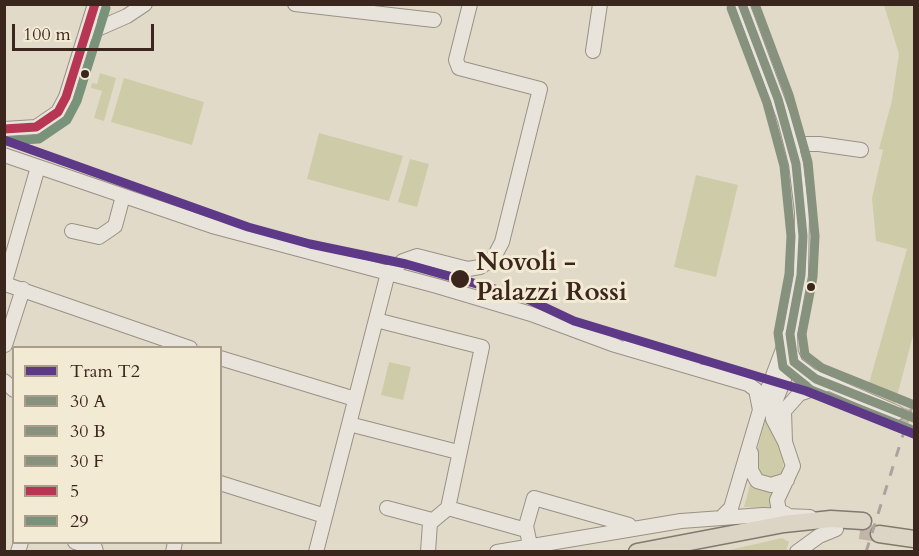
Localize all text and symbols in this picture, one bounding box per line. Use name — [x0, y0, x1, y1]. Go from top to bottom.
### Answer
scale bar — [15, 12, 158, 50]
text: 100 m — [23, 22, 71, 47]
unlabelled marker — [79, 68, 91, 80]
place label: Novoli - Palazzi Rossi — [476, 248, 627, 310]
marker: Novoli - Palazzi Rossi — [449, 268, 471, 290]
unlabelled marker — [805, 281, 817, 293]
legend — [12, 346, 222, 544]
text: Tram T2 — [70, 359, 140, 384]
text: 30 A — [70, 389, 106, 414]
text: 30 B — [70, 419, 106, 444]
text: 30 F — [70, 449, 104, 474]
text: 5 — [70, 479, 79, 504]
text: 29 — [70, 509, 88, 534]

